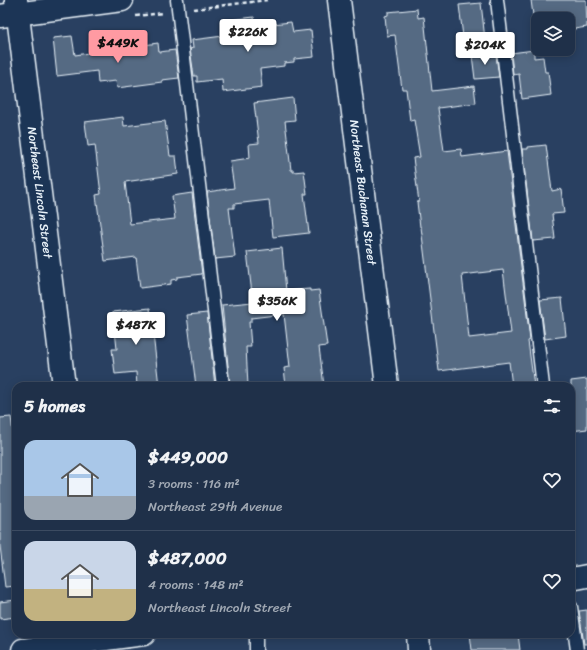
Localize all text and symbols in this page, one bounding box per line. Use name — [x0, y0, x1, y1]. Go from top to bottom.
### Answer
map controls — [531, 12, 575, 56]
button: layers — [531, 12, 575, 56]
pin: $226K — [220, 19, 276, 53]
text: $226K — [228, 20, 268, 43]
pin: $449K — [90, 30, 146, 64]
text: $449K — [98, 31, 138, 54]
pin: $204K — [457, 32, 513, 66]
text: $204K — [465, 33, 505, 56]
street label: Northeast Buchanan Street — [343, 119, 383, 268]
street label: Northeast Lincoln Street — [21, 125, 59, 261]
pin: $356K — [249, 288, 305, 322]
text: $356K — [257, 289, 297, 312]
pin: $487K — [108, 312, 164, 346]
text: $487K — [116, 313, 156, 336]
text: 5 homes — [24, 391, 85, 421]
icon: filters — [541, 395, 563, 417]
text: $449,000 — [148, 442, 228, 472]
icon: home — [56, 456, 104, 504]
icon: heart — [541, 469, 563, 491]
text: 3 rooms · 116 m² — [148, 472, 240, 495]
text: Northeast 29th Avenue — [148, 495, 282, 518]
text: $487,000 — [148, 543, 227, 573]
icon: home — [56, 557, 104, 605]
icon: heart — [541, 570, 563, 592]
text: 4 rooms · 148 m² — [148, 573, 244, 596]
text: Northeast Lincoln Street — [148, 596, 291, 619]

